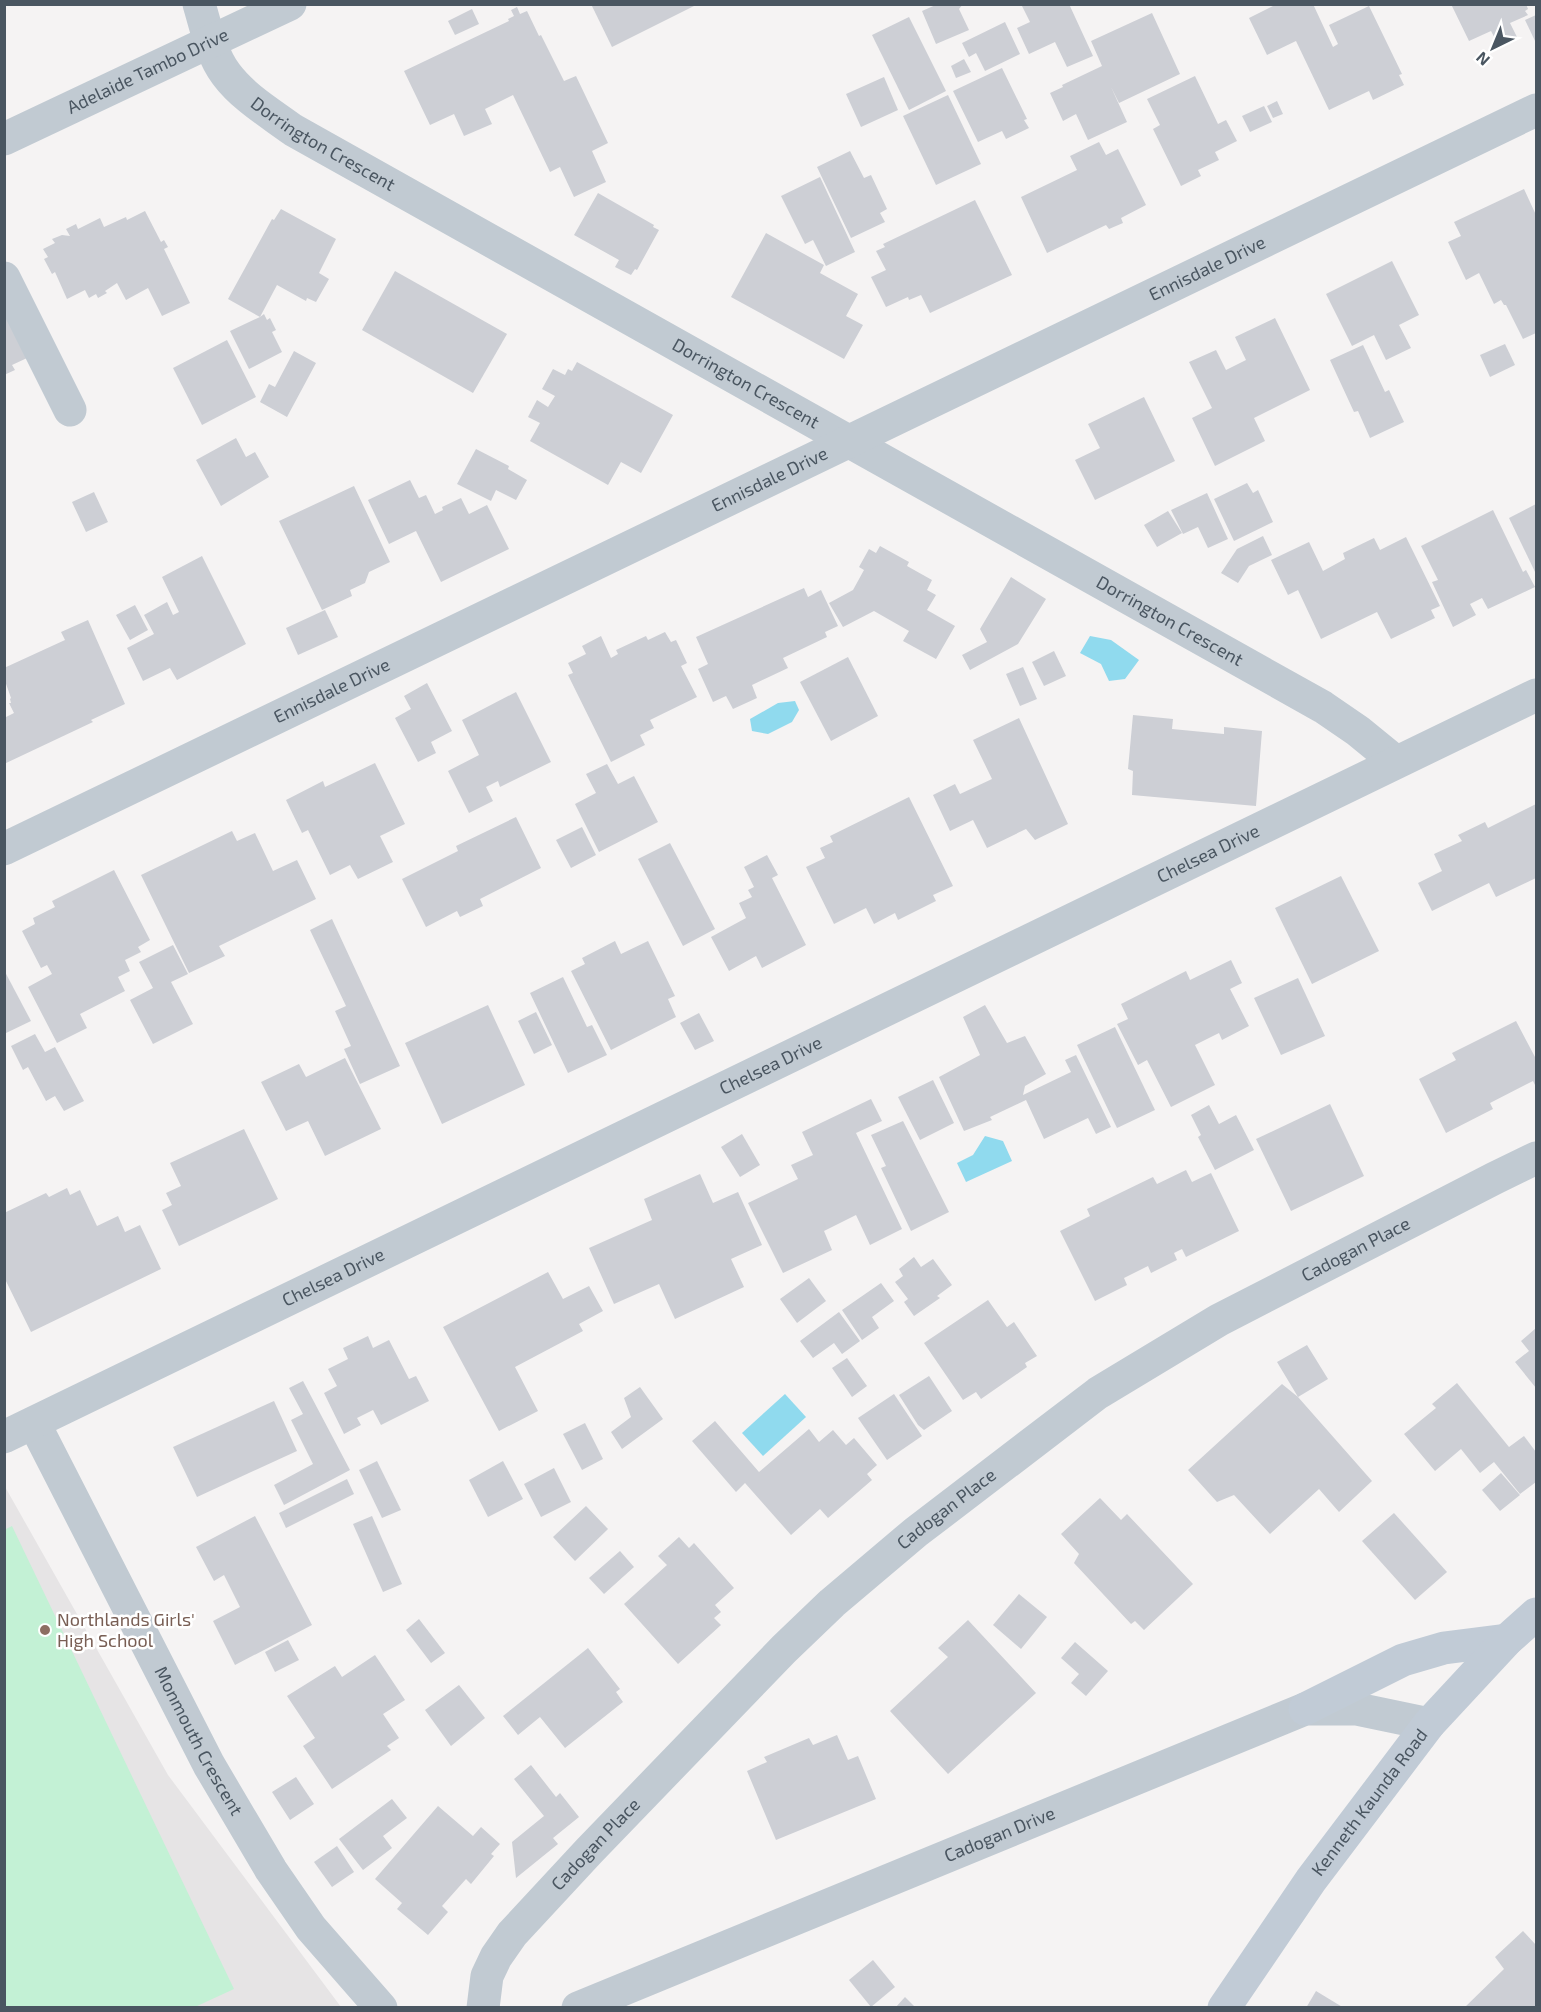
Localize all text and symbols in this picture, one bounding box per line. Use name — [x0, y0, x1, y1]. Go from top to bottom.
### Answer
north arrow — [1463, 18, 1523, 78]
street label: Adelaide Tambo Drive — [63, 23, 232, 118]
text: N — [1472, 48, 1493, 70]
street label: Dorrington Crescent — [247, 91, 400, 195]
street label: Ennisdale Drive — [1145, 230, 1269, 305]
street label: Dorrington Crescent — [669, 333, 824, 433]
street label: Ennisdale Drive — [707, 441, 831, 516]
street label: Dorrington Crescent — [1093, 570, 1248, 670]
street label: Ennisdale Drive — [270, 653, 393, 727]
street label: Chelsea Drive — [1153, 819, 1263, 887]
street label: Chelsea Drive — [716, 1031, 825, 1099]
street label: Cadogan Place — [1297, 1212, 1413, 1286]
street label: Chelsea Drive — [278, 1242, 388, 1311]
street label: Cadogan Place — [892, 1463, 1000, 1553]
place label: Northlands Girls' High School — [57, 1608, 195, 1651]
marker: Northlands Girls' High School — [38, 1623, 52, 1637]
street label: Monmouth Crescent — [150, 1662, 248, 1819]
street label: Kenneth Kaunda Road — [1306, 1724, 1432, 1880]
street label: Cadogan Place — [546, 1793, 644, 1895]
street label: Cadogan Drive — [941, 1801, 1058, 1866]

